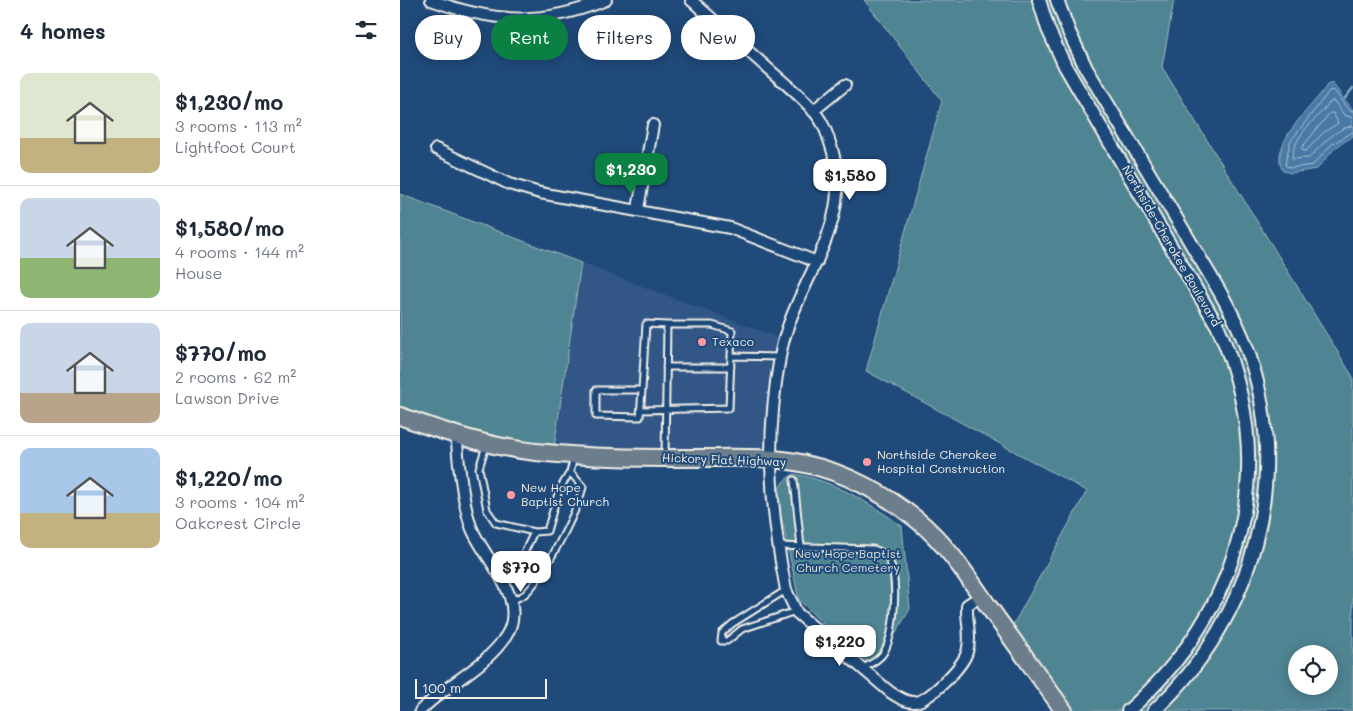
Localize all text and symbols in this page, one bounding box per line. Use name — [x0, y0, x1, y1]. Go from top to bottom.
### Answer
chip: Buy — [415, 15, 481, 60]
chip: Rent — [491, 15, 568, 60]
chip: Filters — [578, 15, 671, 60]
chip: New — [681, 15, 755, 60]
icon: filters — [352, 16, 380, 44]
text: 4 homes — [20, 17, 106, 44]
text: $1,230/mo — [175, 88, 283, 115]
icon: home — [60, 93, 120, 153]
text: 3 rooms · 113 m² — [175, 115, 302, 136]
text: Lightfoot Court — [175, 136, 296, 157]
pin: $1,230 — [590, 152, 672, 195]
text: $1,230 — [606, 158, 656, 179]
pin: $1,580 — [809, 158, 891, 201]
street label: Northside-Cherokee Boulevard — [1119, 162, 1225, 329]
text: $1,580 — [824, 164, 876, 185]
text: $1,580/mo — [175, 214, 284, 241]
icon: home — [60, 218, 120, 278]
text: 4 rooms · 144 m² — [175, 241, 304, 262]
text: House — [175, 262, 222, 283]
place label: Texaco — [712, 333, 754, 349]
marker: Texaco — [696, 336, 708, 348]
text: $770/mo — [175, 339, 267, 366]
icon: home — [60, 343, 120, 403]
text: 2 rooms · 62 m² — [175, 366, 296, 387]
text: Lawson Drive — [175, 387, 279, 408]
place label: Northside Cherokee Hospital Construction — [877, 446, 1005, 476]
street label: Hickory Flat Highway — [662, 449, 786, 469]
marker: Northside Cherokee Hospital Construction — [861, 456, 873, 468]
text: $1,220/mo — [175, 464, 282, 491]
icon: home — [60, 468, 120, 528]
place label: New Hope Baptist Church — [521, 479, 609, 509]
marker: New Hope Baptist Church — [505, 489, 517, 501]
text: 3 rooms · 104 m² — [175, 491, 305, 512]
text: Oakcrest Circle — [175, 512, 301, 533]
park label: New Hope Baptist Church Cemetery — [795, 545, 901, 575]
pin: $770 — [491, 550, 551, 593]
text: $770 — [502, 556, 540, 577]
pin: $1,220 — [799, 624, 881, 667]
text: $1,220 — [815, 630, 865, 651]
map controls — [1288, 645, 1338, 695]
button: locate — [1288, 645, 1338, 695]
scale bar — [415, 676, 548, 699]
text: 100 m — [422, 678, 461, 697]

